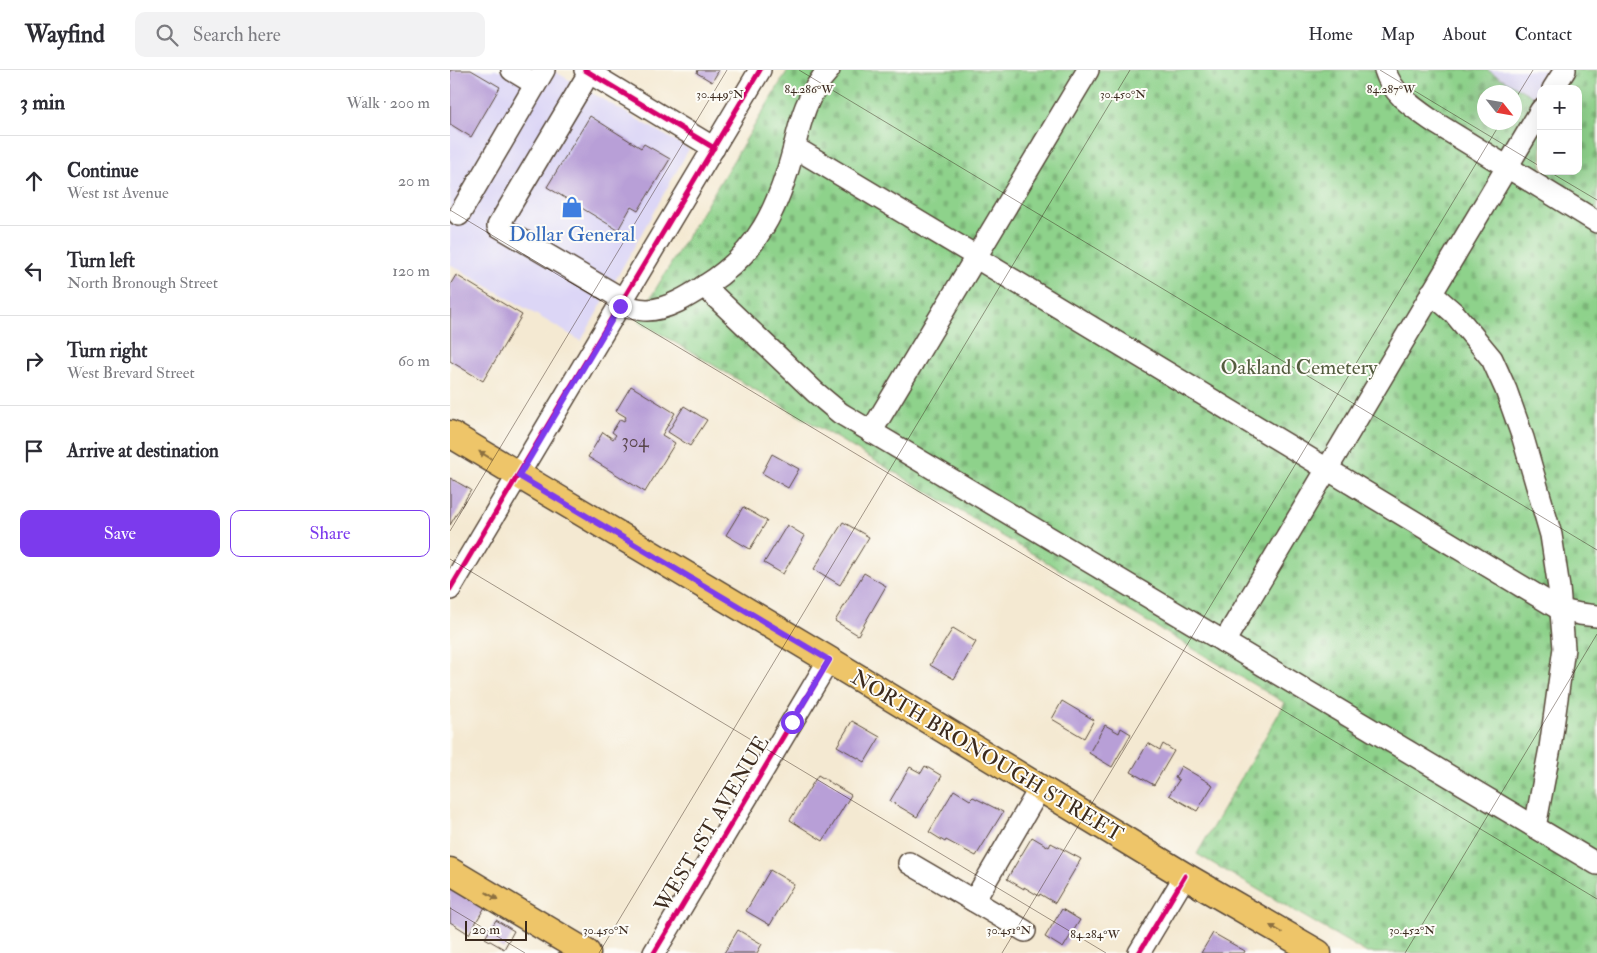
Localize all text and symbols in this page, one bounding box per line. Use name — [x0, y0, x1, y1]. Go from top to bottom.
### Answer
search box — [135, 12, 485, 57]
text: Wayfind — [25, 19, 105, 50]
icon: search — [153, 21, 181, 49]
text: Search here — [193, 23, 281, 47]
text: Home — [1308, 23, 1353, 46]
text: Map — [1381, 23, 1415, 46]
text: About — [1443, 23, 1487, 46]
text: Contact — [1515, 23, 1572, 46]
text: 84.286°W — [785, 82, 834, 97]
text: 84.287°W — [1367, 82, 1416, 97]
north arrow — [1477, 85, 1522, 130]
map controls — [1537, 85, 1582, 175]
button: + — [1537, 85, 1582, 130]
text: 30.449°N — [696, 87, 744, 102]
text: 30.450°N — [1100, 87, 1146, 102]
text: 3 min — [20, 89, 65, 116]
text: Walk · 200 m — [347, 93, 430, 113]
button: − — [1537, 130, 1582, 175]
text: Continue — [67, 159, 138, 183]
icon: ahead — [20, 167, 48, 195]
text: 20 m — [398, 171, 430, 191]
text: West 1st Avenue — [67, 183, 169, 203]
shop icon: Dollar General — [559, 194, 585, 220]
place label: Dollar General — [509, 221, 636, 248]
text: Turn left — [67, 249, 135, 273]
icon: left — [20, 257, 48, 285]
text: 120 m — [392, 261, 430, 281]
text: North Bronough Street — [67, 273, 218, 293]
route end — [609, 295, 632, 318]
text: Turn right — [67, 339, 147, 363]
icon: right — [20, 347, 48, 375]
text: 60 m — [398, 351, 430, 371]
park label: Oakland Cemetery — [1220, 354, 1378, 381]
text: West Brevard Street — [67, 363, 195, 383]
house number: 304 — [621, 429, 649, 453]
icon: arrive — [20, 437, 48, 465]
text: Arrive at destination — [67, 439, 219, 463]
one-way arrow — [478, 450, 491, 459]
button: Save — [20, 510, 220, 557]
button: Share — [230, 510, 430, 557]
street label: NORTH BRONOUGH STREET — [846, 664, 1128, 848]
route start — [781, 711, 804, 734]
street label: WEST 1ST AVENUE — [648, 731, 775, 918]
one-way arrow — [485, 892, 498, 901]
scale bar — [465, 918, 528, 941]
text: 20 m — [472, 921, 500, 938]
text: 30.450°N — [583, 923, 629, 938]
text: 30.451°N — [987, 923, 1031, 938]
text: 30.452°N — [1389, 923, 1435, 938]
one-way arrow — [1269, 924, 1282, 933]
text: 84.284°W — [1070, 927, 1120, 942]

